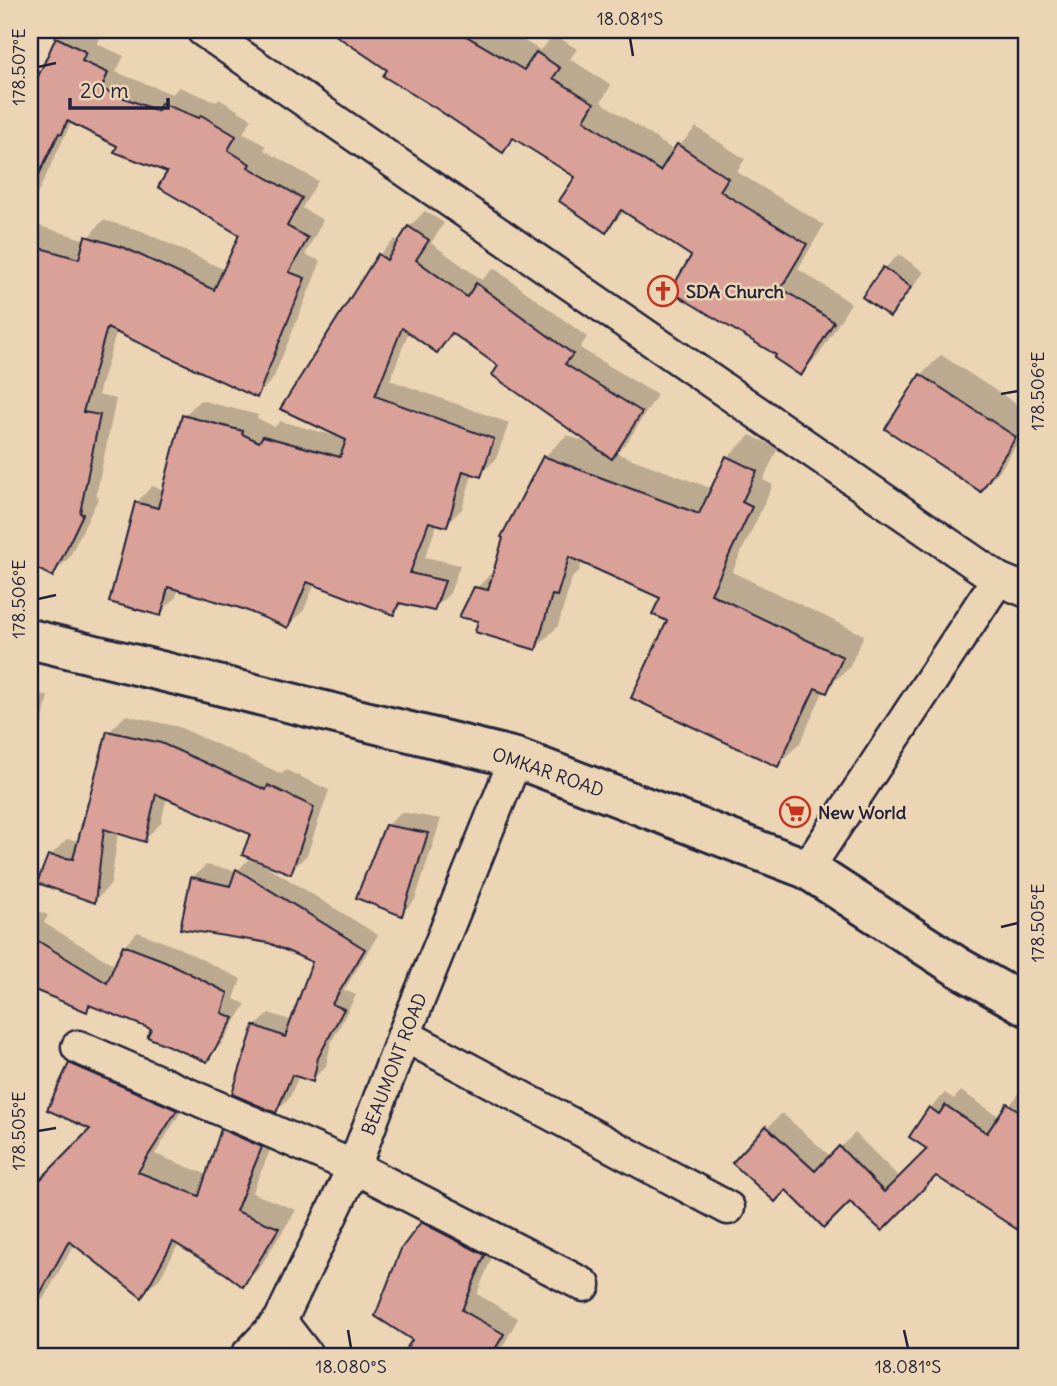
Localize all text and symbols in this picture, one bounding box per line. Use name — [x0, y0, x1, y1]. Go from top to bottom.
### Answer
text: 18.081°S — [597, 7, 663, 30]
text: 178.507°E — [7, 28, 30, 106]
scale bar — [70, 66, 168, 110]
text: 20 m — [80, 77, 129, 104]
church icon: SDA Church — [646, 274, 680, 308]
place label: SDA Church — [686, 280, 785, 303]
text: 178.506°E — [1026, 351, 1049, 431]
text: 178.506°E — [7, 559, 30, 639]
street label: OMKAR ROAD — [489, 742, 607, 802]
supermarket icon: New World — [778, 795, 812, 829]
place label: New World — [818, 801, 907, 824]
text: 178.505°E — [1026, 883, 1049, 963]
street label: BEAUMONT ROAD — [356, 990, 432, 1138]
text: 178.505°E — [7, 1091, 30, 1171]
text: 18.080°S — [315, 1355, 387, 1378]
text: 18.081°S — [875, 1355, 941, 1378]

